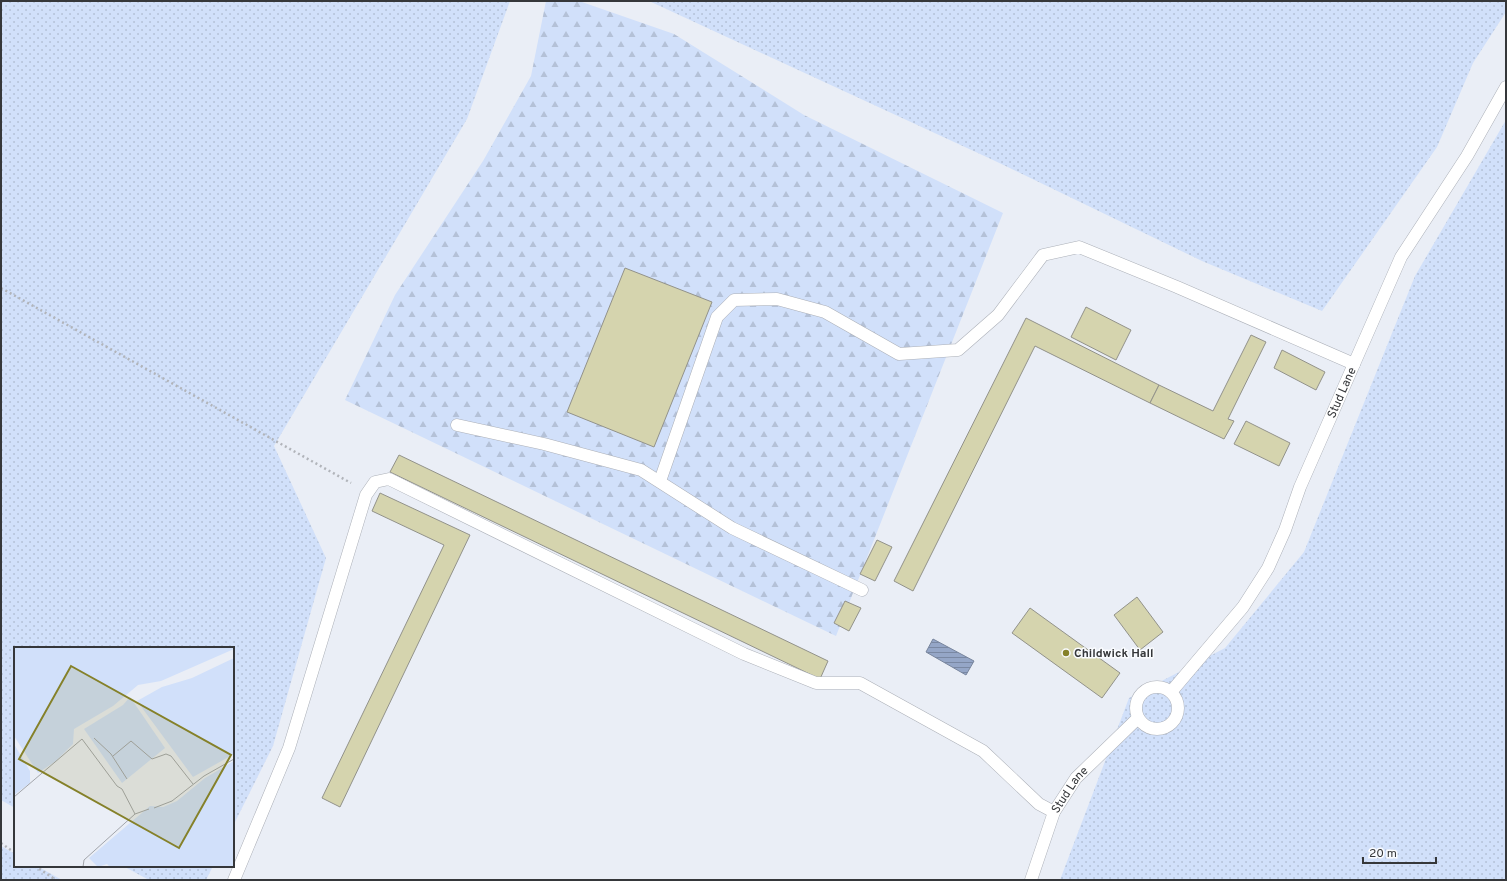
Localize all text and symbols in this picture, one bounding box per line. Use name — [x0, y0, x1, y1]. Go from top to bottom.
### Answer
street label: Stud Lane — [1324, 365, 1361, 421]
place label: Childwick Hall — [1074, 646, 1154, 662]
inset map — [14, 647, 234, 867]
marker: Childwick Hall — [1061, 648, 1071, 658]
street label: Stud Lane — [1048, 763, 1092, 817]
scale bar — [1363, 839, 1436, 865]
text: 20 m — [1369, 846, 1397, 862]

